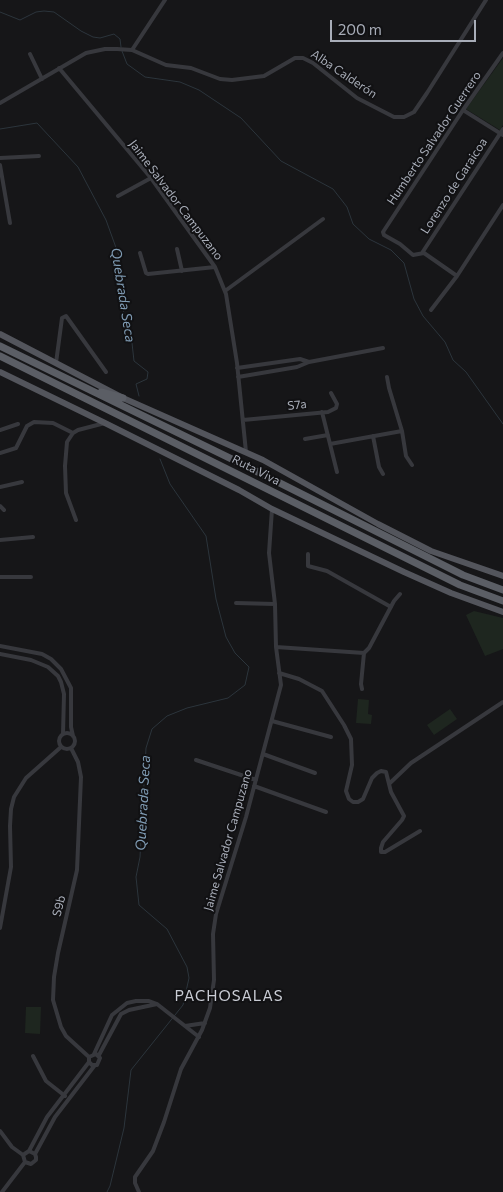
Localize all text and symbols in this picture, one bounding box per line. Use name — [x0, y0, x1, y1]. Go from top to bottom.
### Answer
scale bar — [333, 10, 479, 42]
text: 200 m — [338, 20, 382, 38]
street label: Alba Calderón — [308, 47, 380, 101]
street label: Humberto Salvador Guerrero — [384, 69, 484, 207]
street label: Lorenzo de Garaicoa — [418, 135, 490, 237]
street label: Jaime Salvador Campuzano — [126, 137, 226, 263]
water label: Quebrada Seca — [107, 246, 139, 344]
street label: S7a — [287, 397, 307, 413]
street label: Ruta Viva — [230, 452, 282, 488]
water label: Quebrada Seca — [132, 755, 154, 851]
street label: Jaime Salvador Campuzano — [201, 767, 255, 913]
street label: S9b — [49, 894, 69, 918]
district label: PACHOSALAS — [173, 987, 285, 1005]

